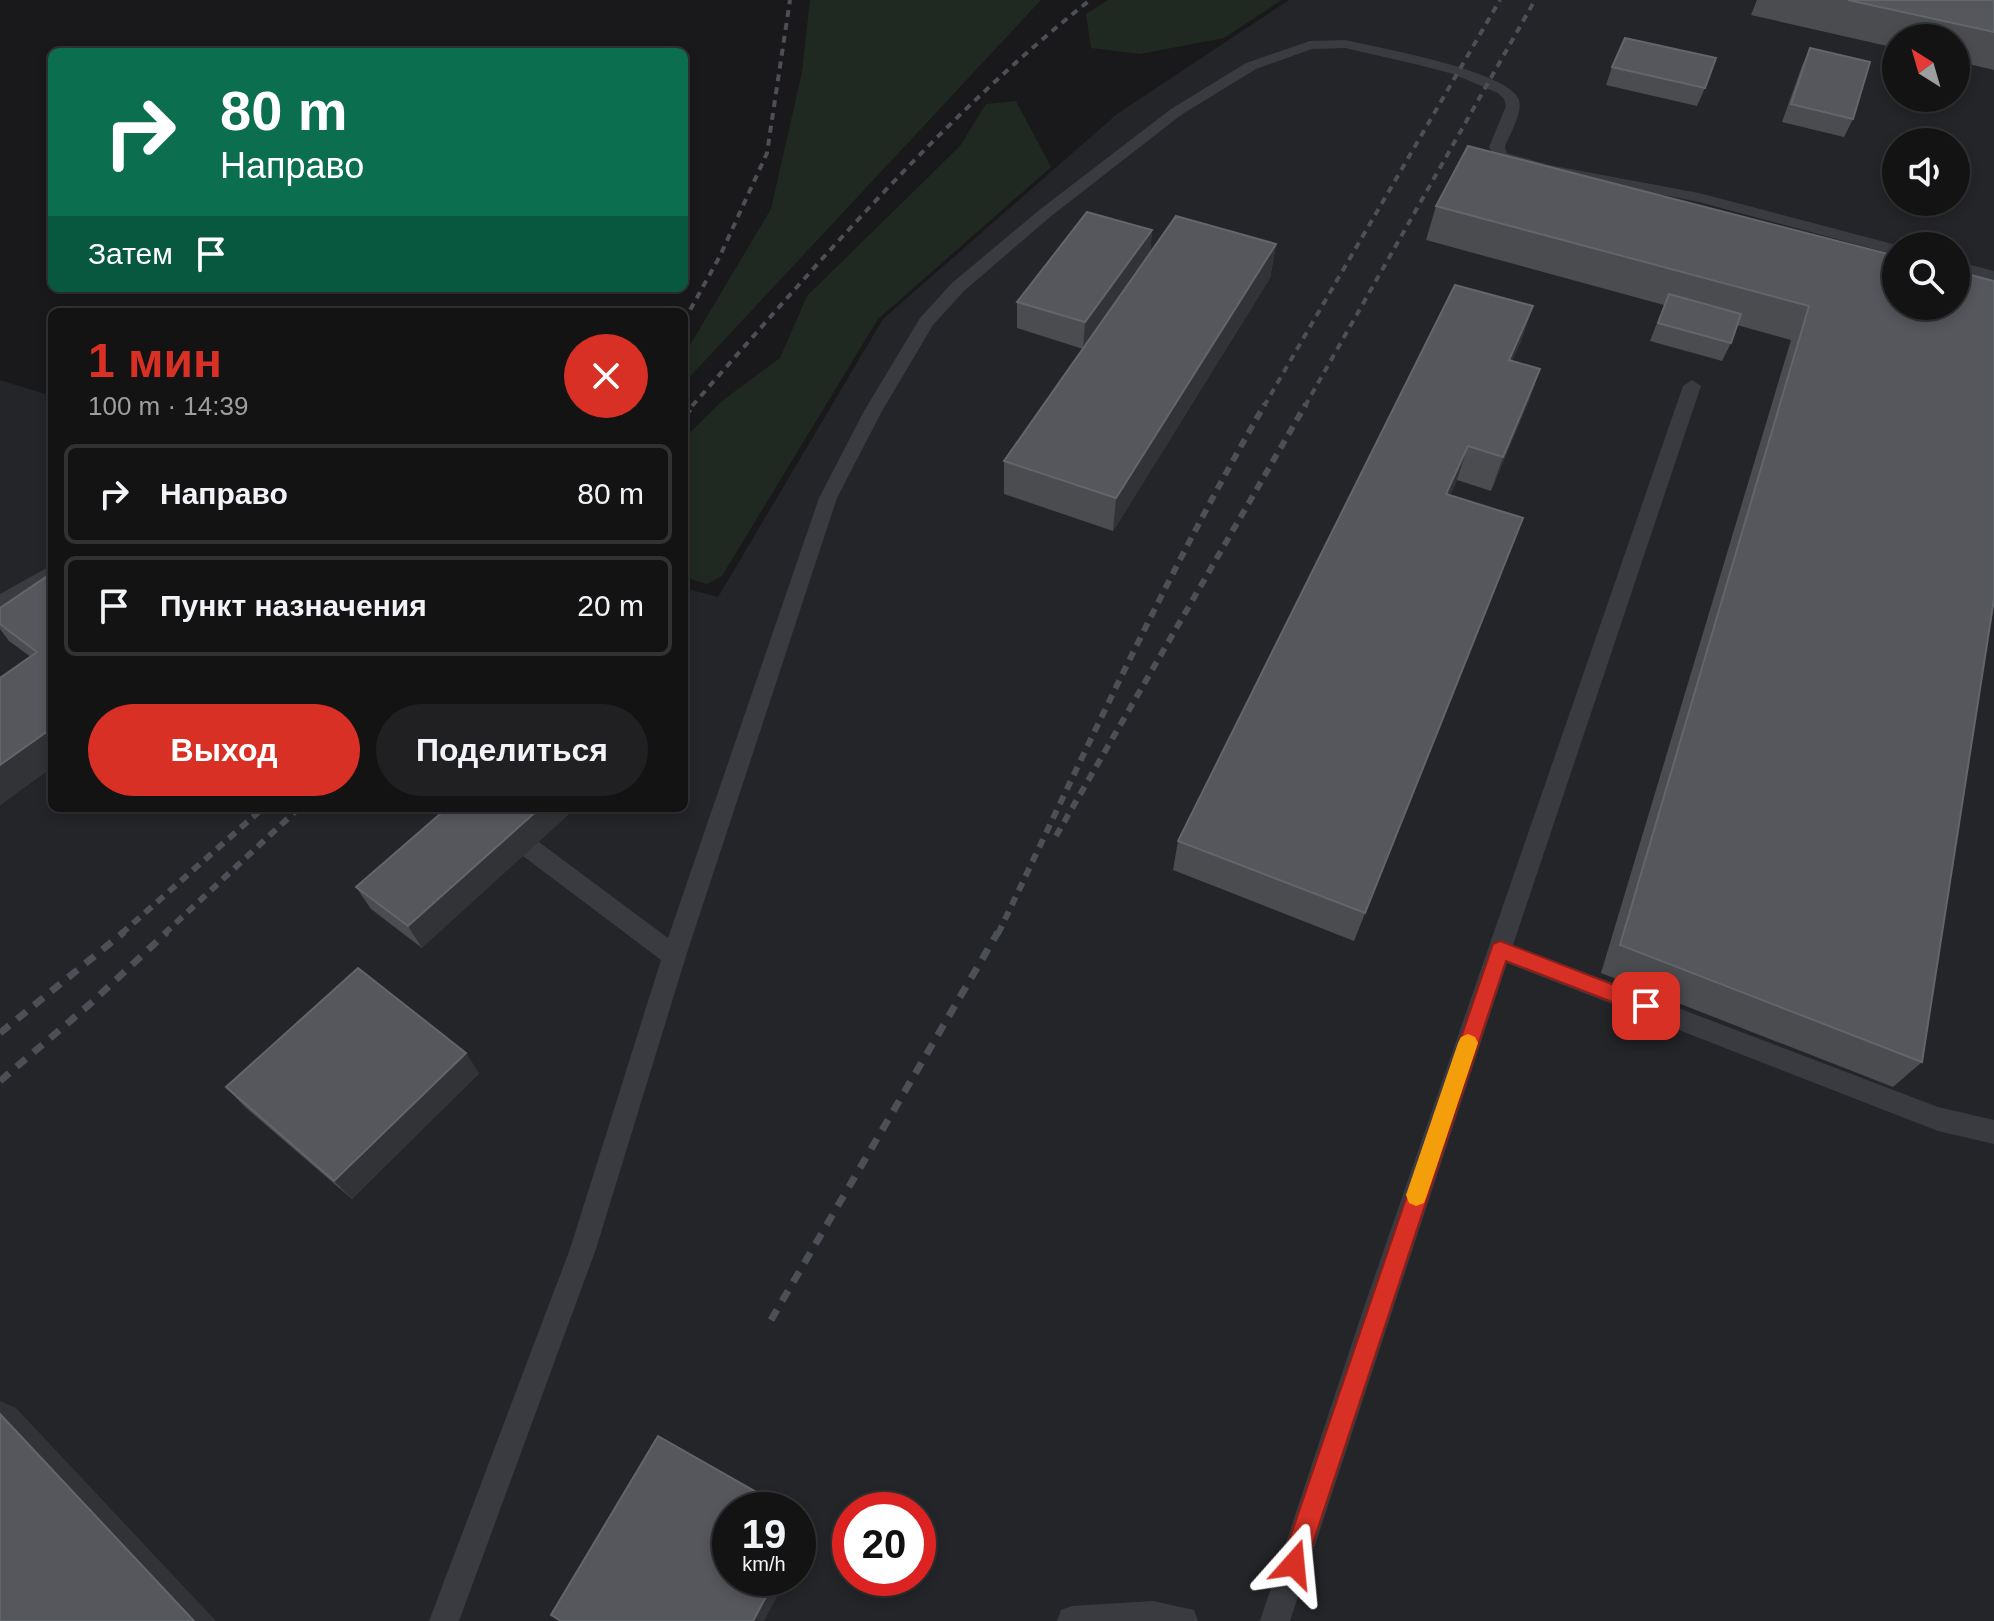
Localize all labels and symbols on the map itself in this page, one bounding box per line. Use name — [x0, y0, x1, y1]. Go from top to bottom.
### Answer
north arrow — [1882, 24, 1970, 112]
pin — [1612, 972, 1680, 1040]
speed limit sign: 20 — [832, 1492, 936, 1596]
position arrow — [1252, 1522, 1336, 1606]

